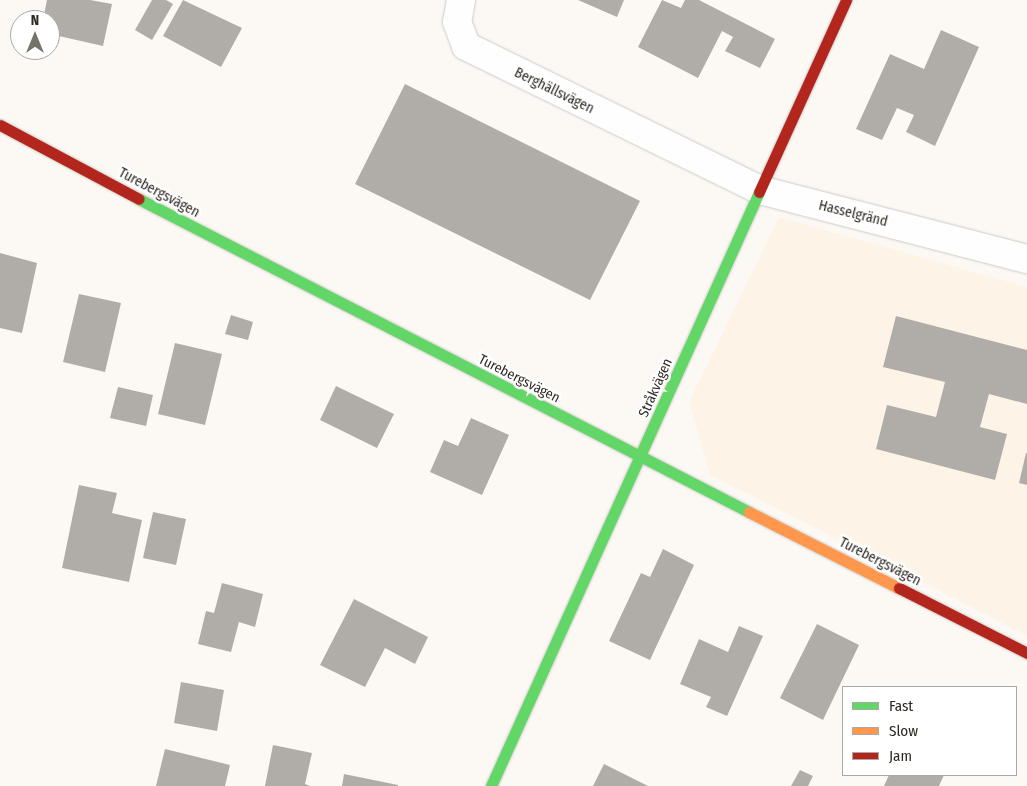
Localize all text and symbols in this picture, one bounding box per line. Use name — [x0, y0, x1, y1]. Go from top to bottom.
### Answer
north arrow — [10, 10, 60, 60]
text: N — [31, 12, 39, 29]
street label: Berghällsvägen — [511, 64, 597, 118]
street label: Turebergsvägen — [116, 165, 202, 221]
street label: Hasselgränd — [817, 197, 889, 231]
street label: Turebergsvägen — [475, 351, 563, 407]
street label: Stråkvägen — [636, 356, 676, 420]
street label: Turebergsvägen — [836, 534, 924, 590]
legend — [842, 686, 1017, 776]
text: Fast — [889, 697, 913, 715]
text: Slow — [889, 722, 918, 740]
text: Jam — [889, 747, 912, 765]

